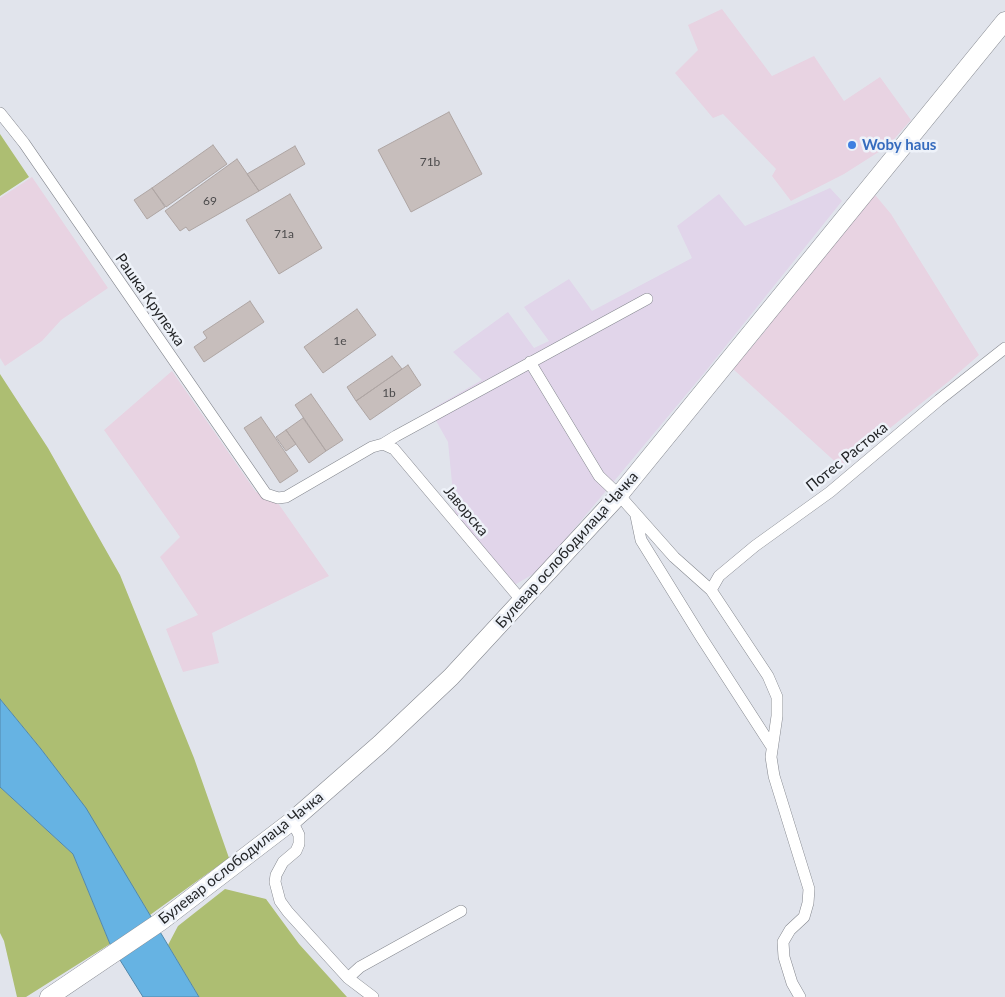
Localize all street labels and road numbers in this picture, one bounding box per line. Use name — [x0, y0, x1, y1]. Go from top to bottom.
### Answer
street label: Рашка Крупежа — [111, 250, 189, 350]
street label: Потес Растока — [803, 419, 891, 495]
street label: Булевар ослободилаца Чачка — [492, 468, 642, 632]
street label: Јаворска — [440, 482, 492, 540]
street label: Булевар ослободилаца Чачка — [155, 788, 327, 928]

